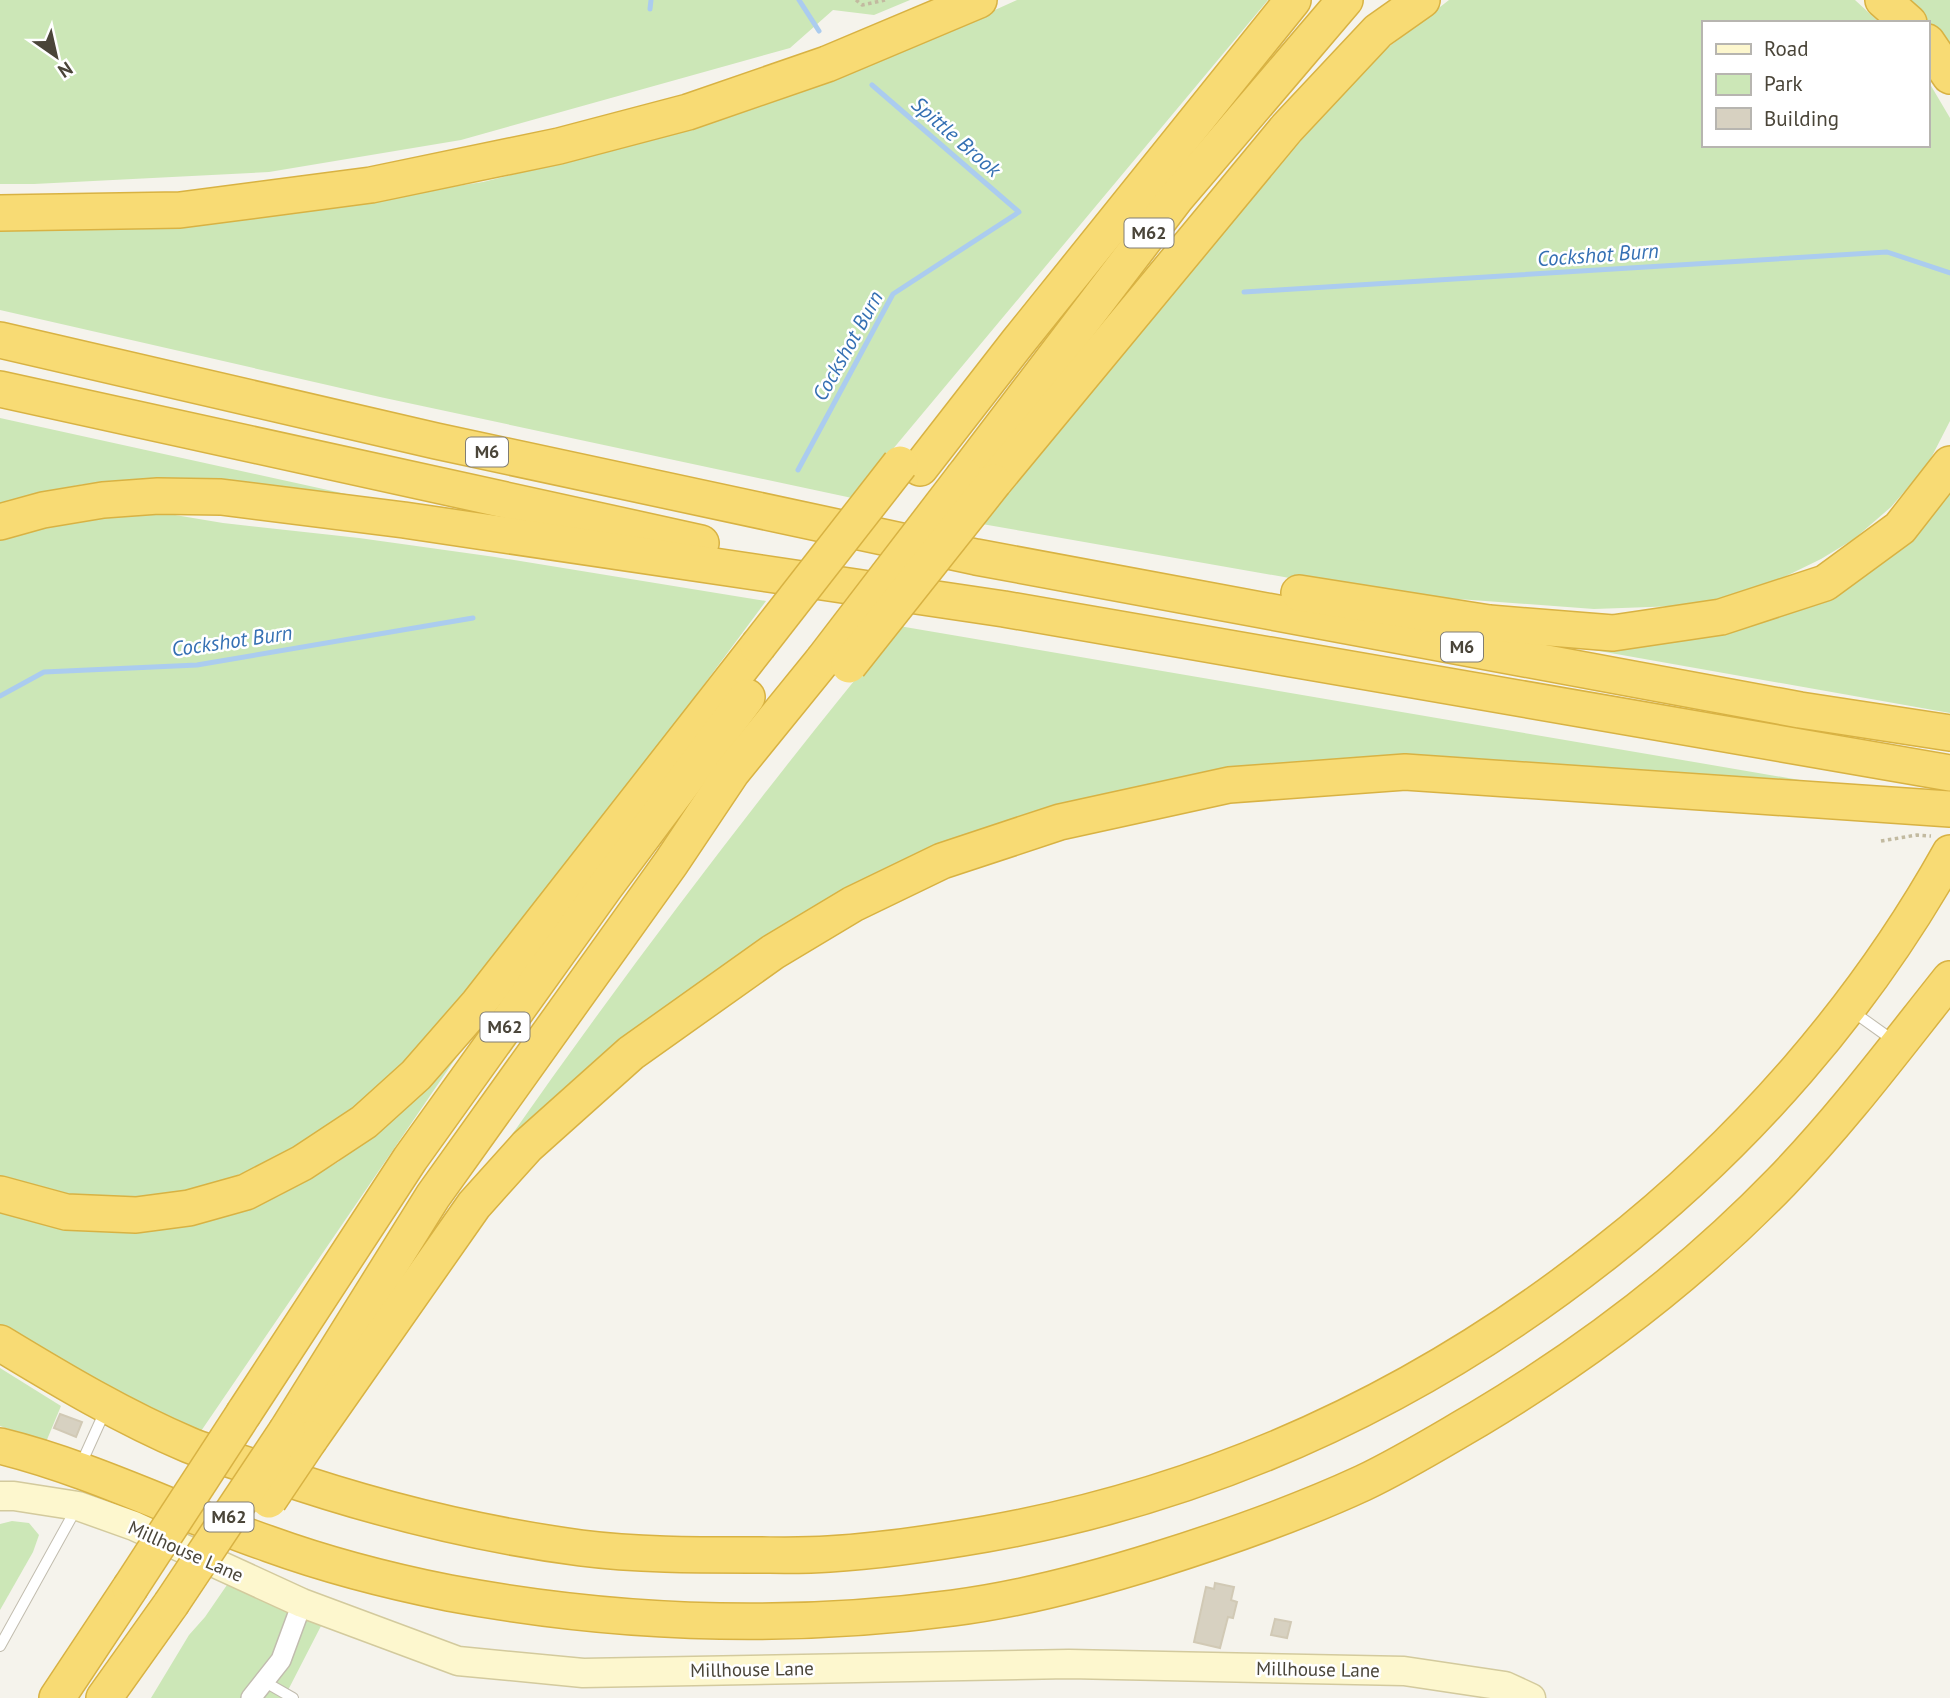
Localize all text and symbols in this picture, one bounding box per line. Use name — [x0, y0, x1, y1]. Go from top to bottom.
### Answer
north arrow — [21, 21, 91, 91]
legend — [1702, 21, 1929, 147]
text: Road — [1764, 35, 1808, 62]
text: N — [54, 57, 77, 84]
text: Park — [1764, 70, 1803, 97]
water label: Spittle Brook — [906, 90, 1008, 184]
text: Building — [1764, 105, 1839, 132]
road number: M62 — [1124, 218, 1174, 247]
water label: Cockshot Burn — [1536, 237, 1660, 272]
water label: Cockshot Burn — [806, 286, 889, 406]
road number: M6 — [466, 438, 508, 466]
water label: Cockshot Burn — [170, 619, 294, 662]
road number: M6 — [1441, 632, 1483, 662]
road number: M62 — [480, 1012, 530, 1042]
road number: M62 — [204, 1502, 254, 1532]
street label: Millhouse Lane — [125, 1515, 247, 1587]
street label: Millhouse Lane — [690, 1656, 814, 1682]
street label: Millhouse Lane — [1256, 1656, 1380, 1682]

